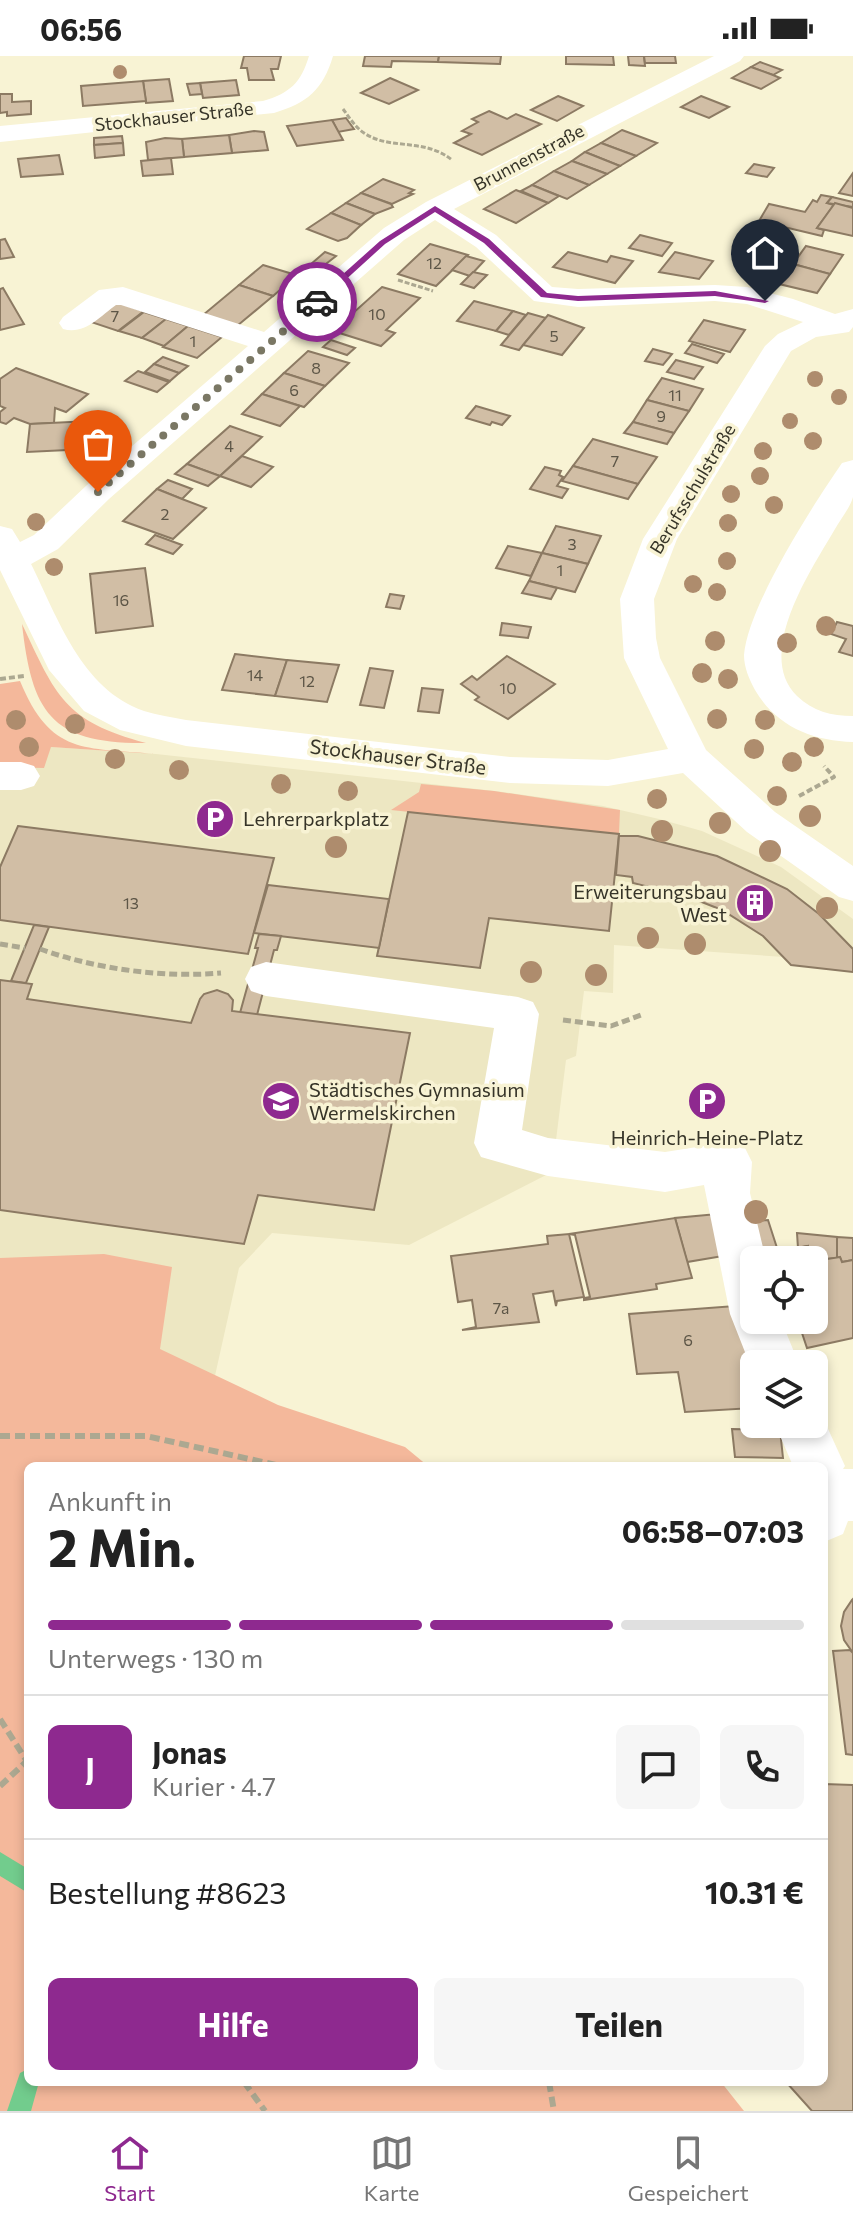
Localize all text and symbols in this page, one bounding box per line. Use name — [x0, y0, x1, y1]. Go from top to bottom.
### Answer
text: 06:56 — [40, 10, 122, 47]
street label: Stockhauser Straße — [93, 97, 254, 135]
street label: Brunnenstraße — [470, 119, 587, 195]
pin — [731, 219, 799, 301]
icon: home — [743, 231, 787, 275]
house number: 12 — [426, 253, 442, 272]
courier — [277, 262, 357, 342]
icon: car — [295, 280, 339, 324]
house number: 10 — [368, 304, 386, 323]
house number: 7 — [111, 306, 119, 325]
house number: 5 — [549, 326, 559, 345]
house number: 1 — [190, 331, 196, 350]
house number: 8 — [311, 358, 321, 377]
house number: 6 — [289, 380, 299, 399]
house number: 11 — [668, 385, 682, 404]
house number: 9 — [656, 406, 666, 425]
pin — [64, 410, 132, 492]
street label: Berufsschulstraße — [645, 419, 740, 557]
icon: bag — [76, 422, 120, 466]
house number: 4 — [224, 436, 234, 455]
house number: 7 — [611, 451, 619, 470]
house number: 2 — [161, 504, 170, 523]
house number: 3 — [567, 534, 577, 553]
house number: 1 — [557, 560, 563, 579]
house number: 16 — [113, 590, 129, 609]
house number: 14 — [247, 665, 264, 684]
house number: 12 — [299, 671, 315, 690]
house number: 10 — [499, 678, 517, 697]
street label: Stockhauser Straße — [309, 733, 488, 779]
parking icon: Lehrerparkplatz — [194, 798, 236, 840]
place label: Lehrerparkplatz — [243, 806, 389, 830]
place label: Erweiterungsbau West — [573, 879, 727, 926]
building icon: Erweiterungsbau West — [734, 882, 776, 924]
house number: 13 — [123, 893, 139, 912]
place label: Städtisches Gymnasium Wermelskirchen — [309, 1077, 525, 1124]
school or university icon: Städtisches Gymnasium Wermelskirchen — [260, 1080, 302, 1122]
parking icon: Heinrich-Heine-Platz — [686, 1080, 728, 1122]
place label: Heinrich-Heine-Platz — [611, 1125, 803, 1149]
map controls — [740, 1246, 828, 1438]
button: locate — [740, 1246, 828, 1334]
house number: 7a — [493, 1298, 509, 1317]
house number: 6 — [683, 1330, 693, 1349]
button: layers — [740, 1350, 828, 1438]
text: Ankunft in — [48, 1485, 172, 1516]
text: 06:58–07:03 — [622, 1512, 804, 1549]
text: 2 Min. — [48, 1514, 196, 1578]
text: Unterwegs · 130 m — [48, 1642, 263, 1673]
button: chat — [616, 1725, 700, 1809]
button: phone — [720, 1725, 804, 1809]
text: Jonas — [152, 1733, 227, 1770]
text: J — [85, 1749, 95, 1786]
text: Kurier · 4.7 — [152, 1770, 276, 1801]
text: Bestellung #8623 — [48, 1873, 286, 1910]
text: 10.31 € — [705, 1873, 804, 1910]
button: Hilfe — [48, 1978, 418, 2070]
button: Teilen — [434, 1978, 804, 2070]
tab: Start — [104, 2131, 155, 2206]
tab: Karte — [364, 2131, 419, 2206]
tab: Gespeichert — [628, 2131, 749, 2206]

